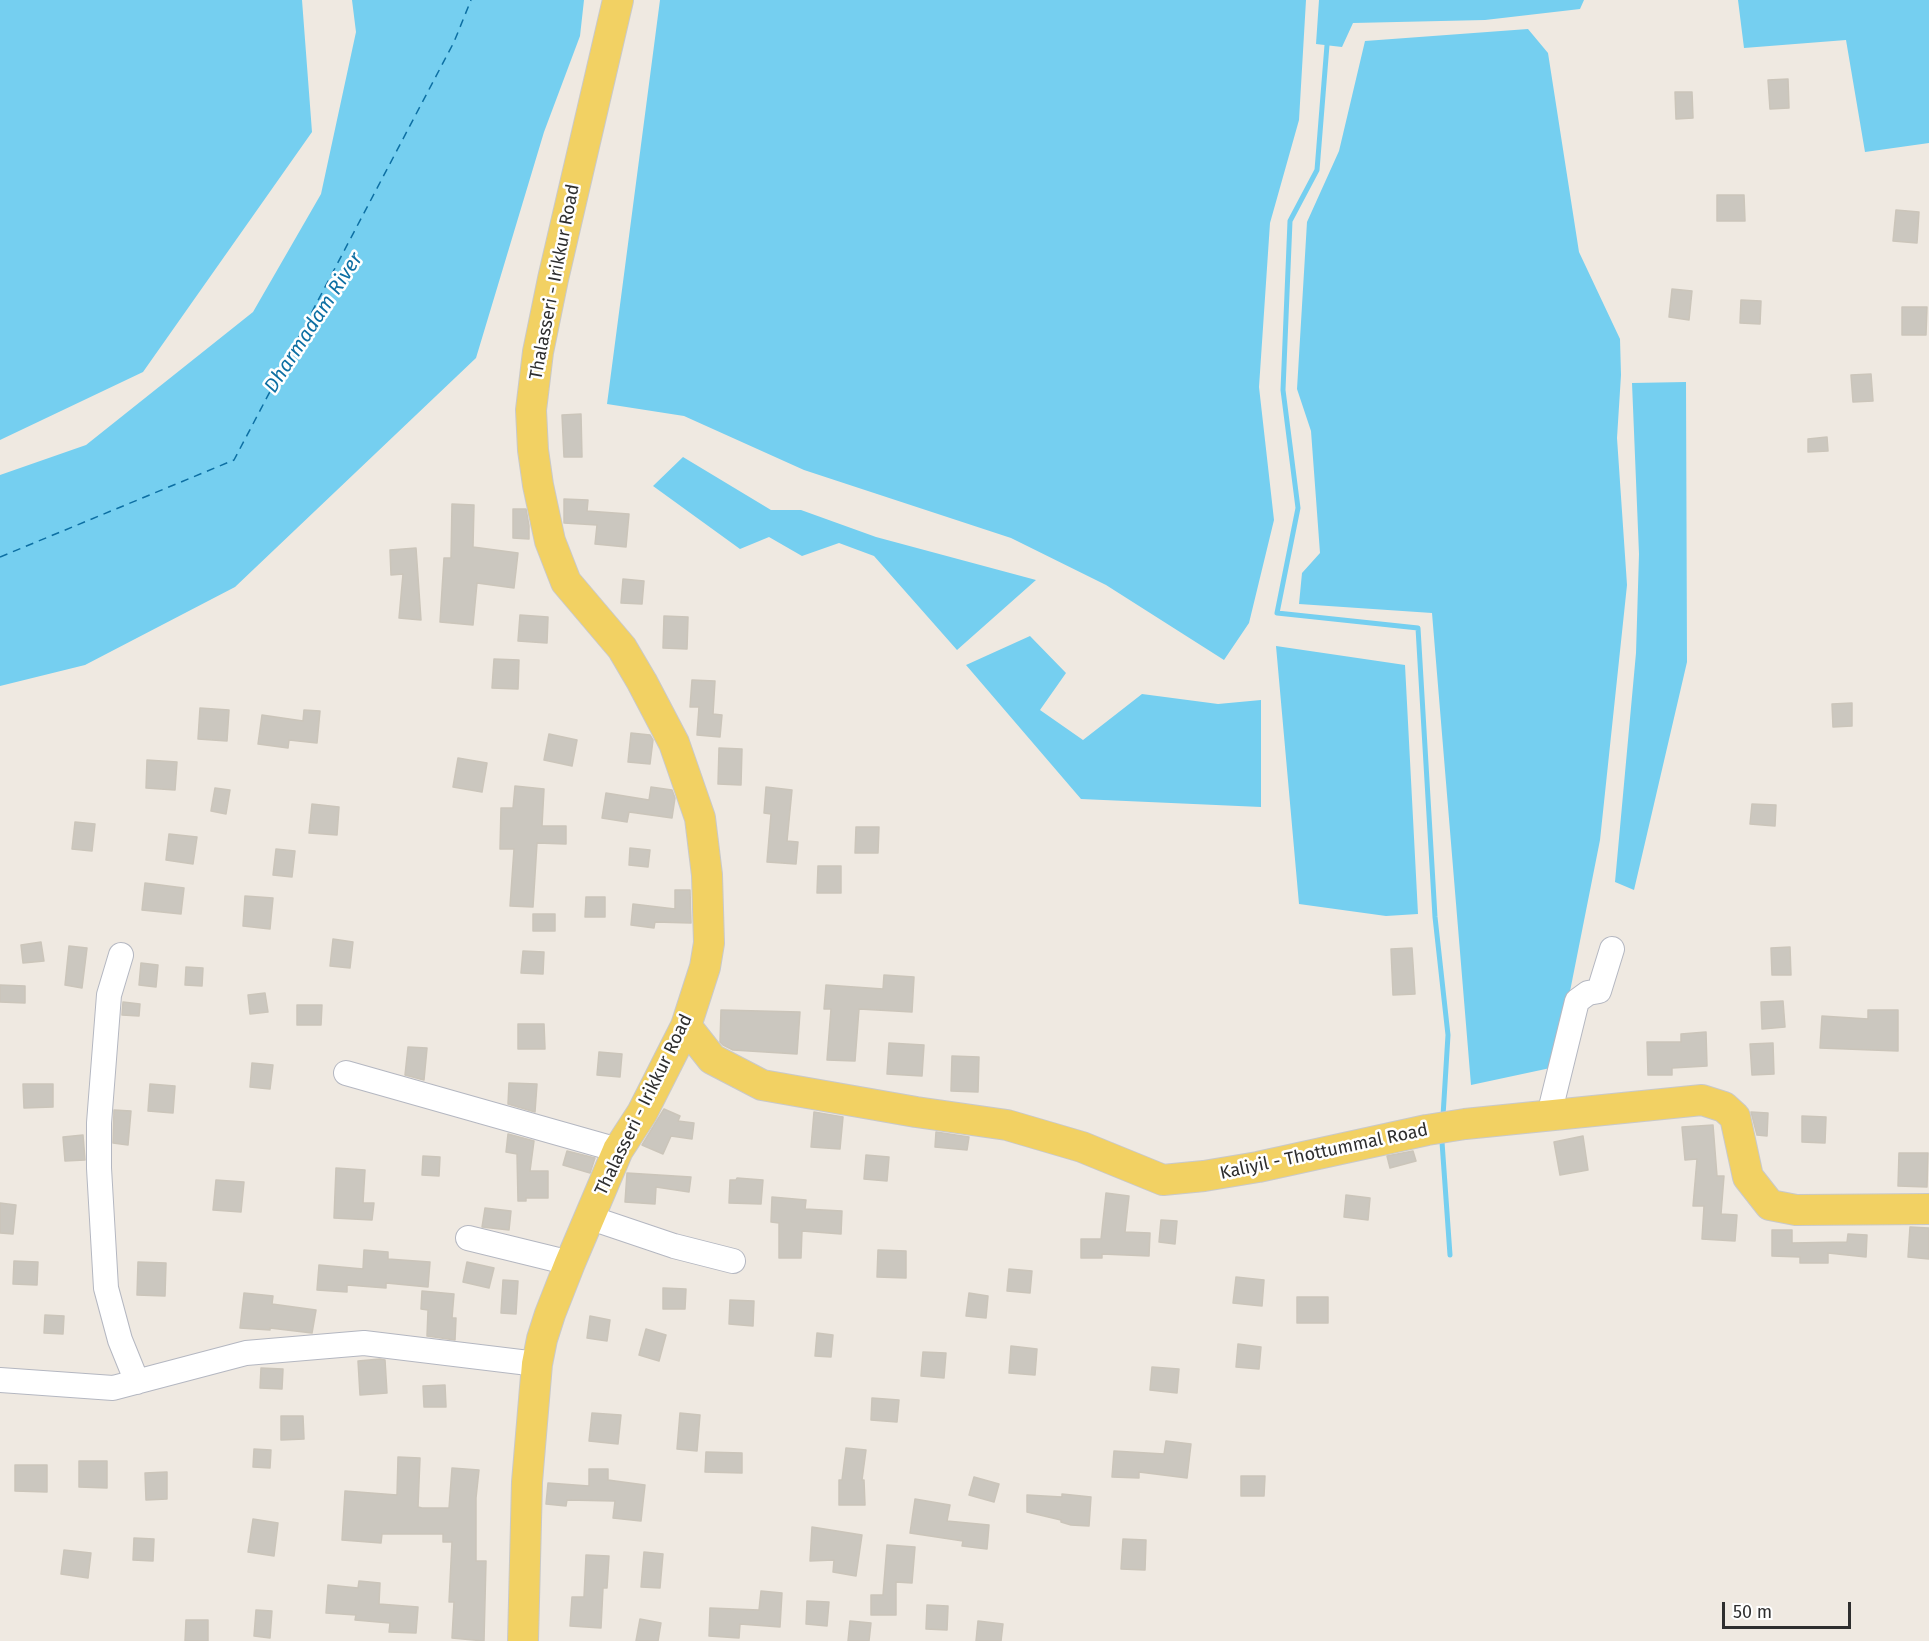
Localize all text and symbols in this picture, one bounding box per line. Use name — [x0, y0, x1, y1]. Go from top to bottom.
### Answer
street label: Thalasseri - Irikkur Road — [525, 182, 585, 382]
water label: Dharmadam River — [260, 248, 368, 398]
street label: Thalasseri - Irikkur Road — [591, 1011, 697, 1199]
street label: Kaliyil - Thottummal Road — [1218, 1119, 1430, 1185]
scale bar — [1725, 1590, 1854, 1628]
text: 50 m — [1733, 1601, 1772, 1623]

